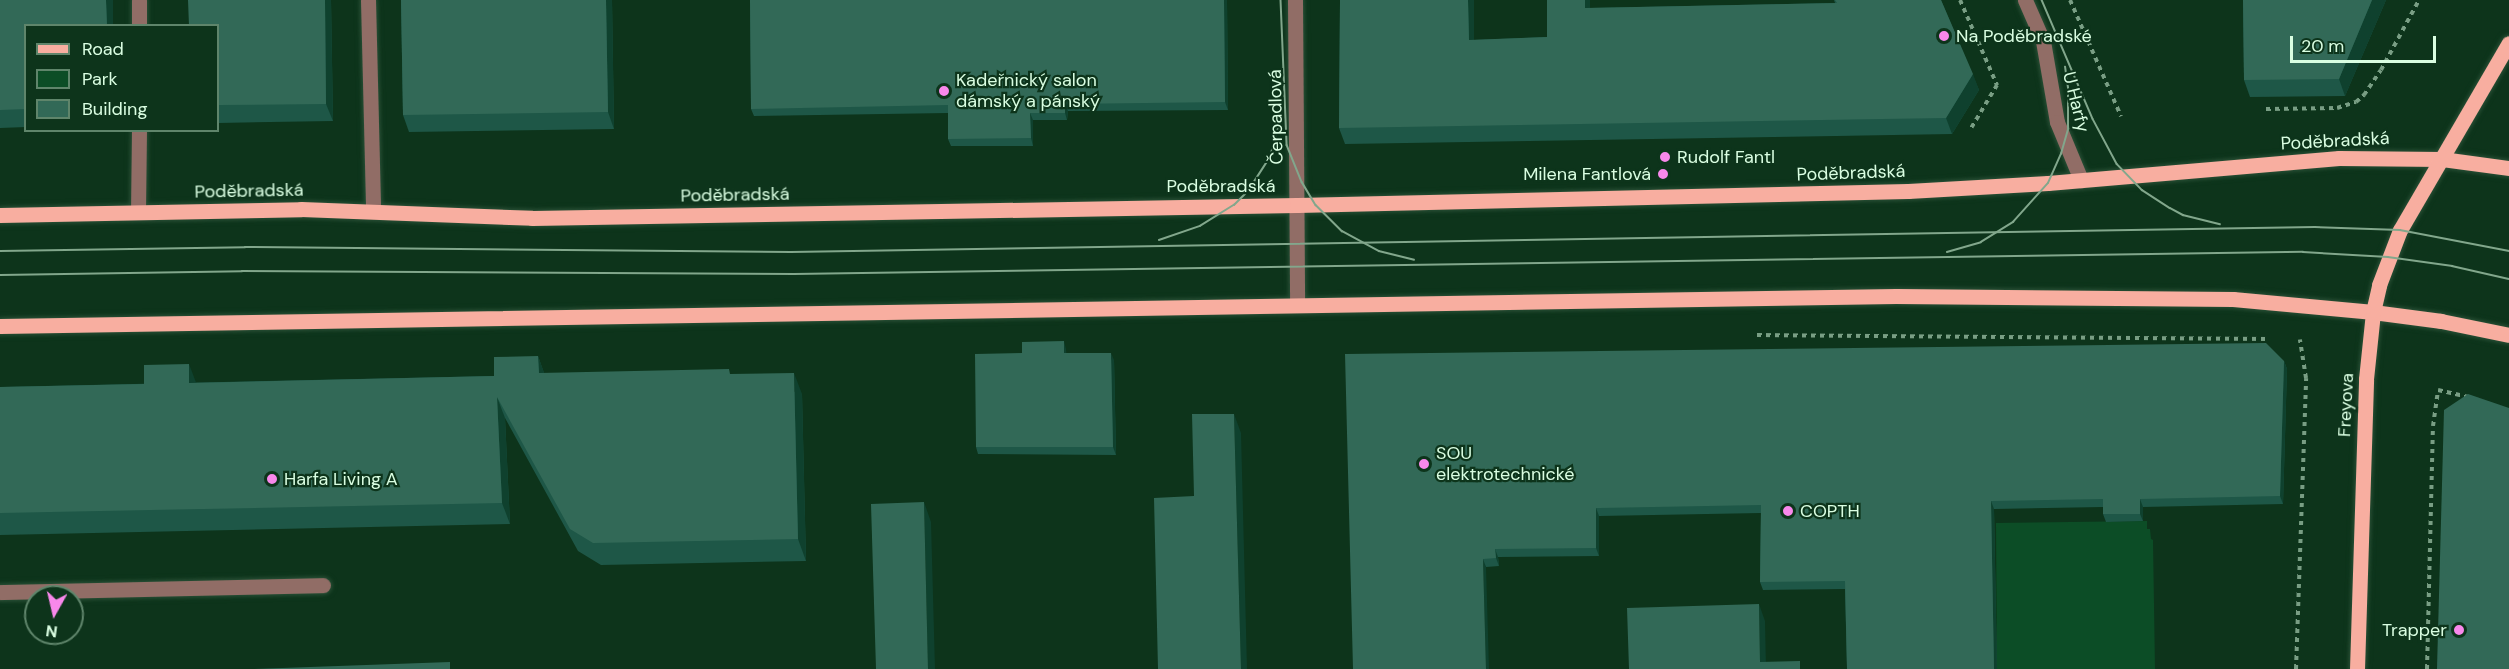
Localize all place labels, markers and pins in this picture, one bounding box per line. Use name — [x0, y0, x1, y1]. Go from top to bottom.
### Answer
place label: Na Poděbradské — [1956, 25, 2092, 47]
marker: Na Poděbradské — [1937, 29, 1951, 43]
place label: Kadeřnický salon dámský a pánský — [956, 70, 1100, 112]
marker: Kadeřnický salon dámský a pánský — [937, 84, 951, 98]
place label: Rudolf Fantl — [1677, 146, 1775, 168]
marker: Rudolf Fantl — [1658, 150, 1672, 164]
place label: Milena Fantlová — [1523, 163, 1651, 185]
marker: Milena Fantlová — [1656, 167, 1670, 181]
place label: SOU elektrotechnické — [1436, 443, 1574, 486]
marker: SOU elektrotechnické — [1417, 457, 1431, 471]
place label: Harfa Living A — [284, 468, 398, 490]
marker: Harfa Living A — [265, 472, 279, 486]
place label: COPTH — [1800, 500, 1860, 522]
marker: COPTH — [1781, 504, 1795, 518]
place label: Trapper — [2382, 619, 2447, 641]
marker: Trapper — [2452, 623, 2466, 637]

